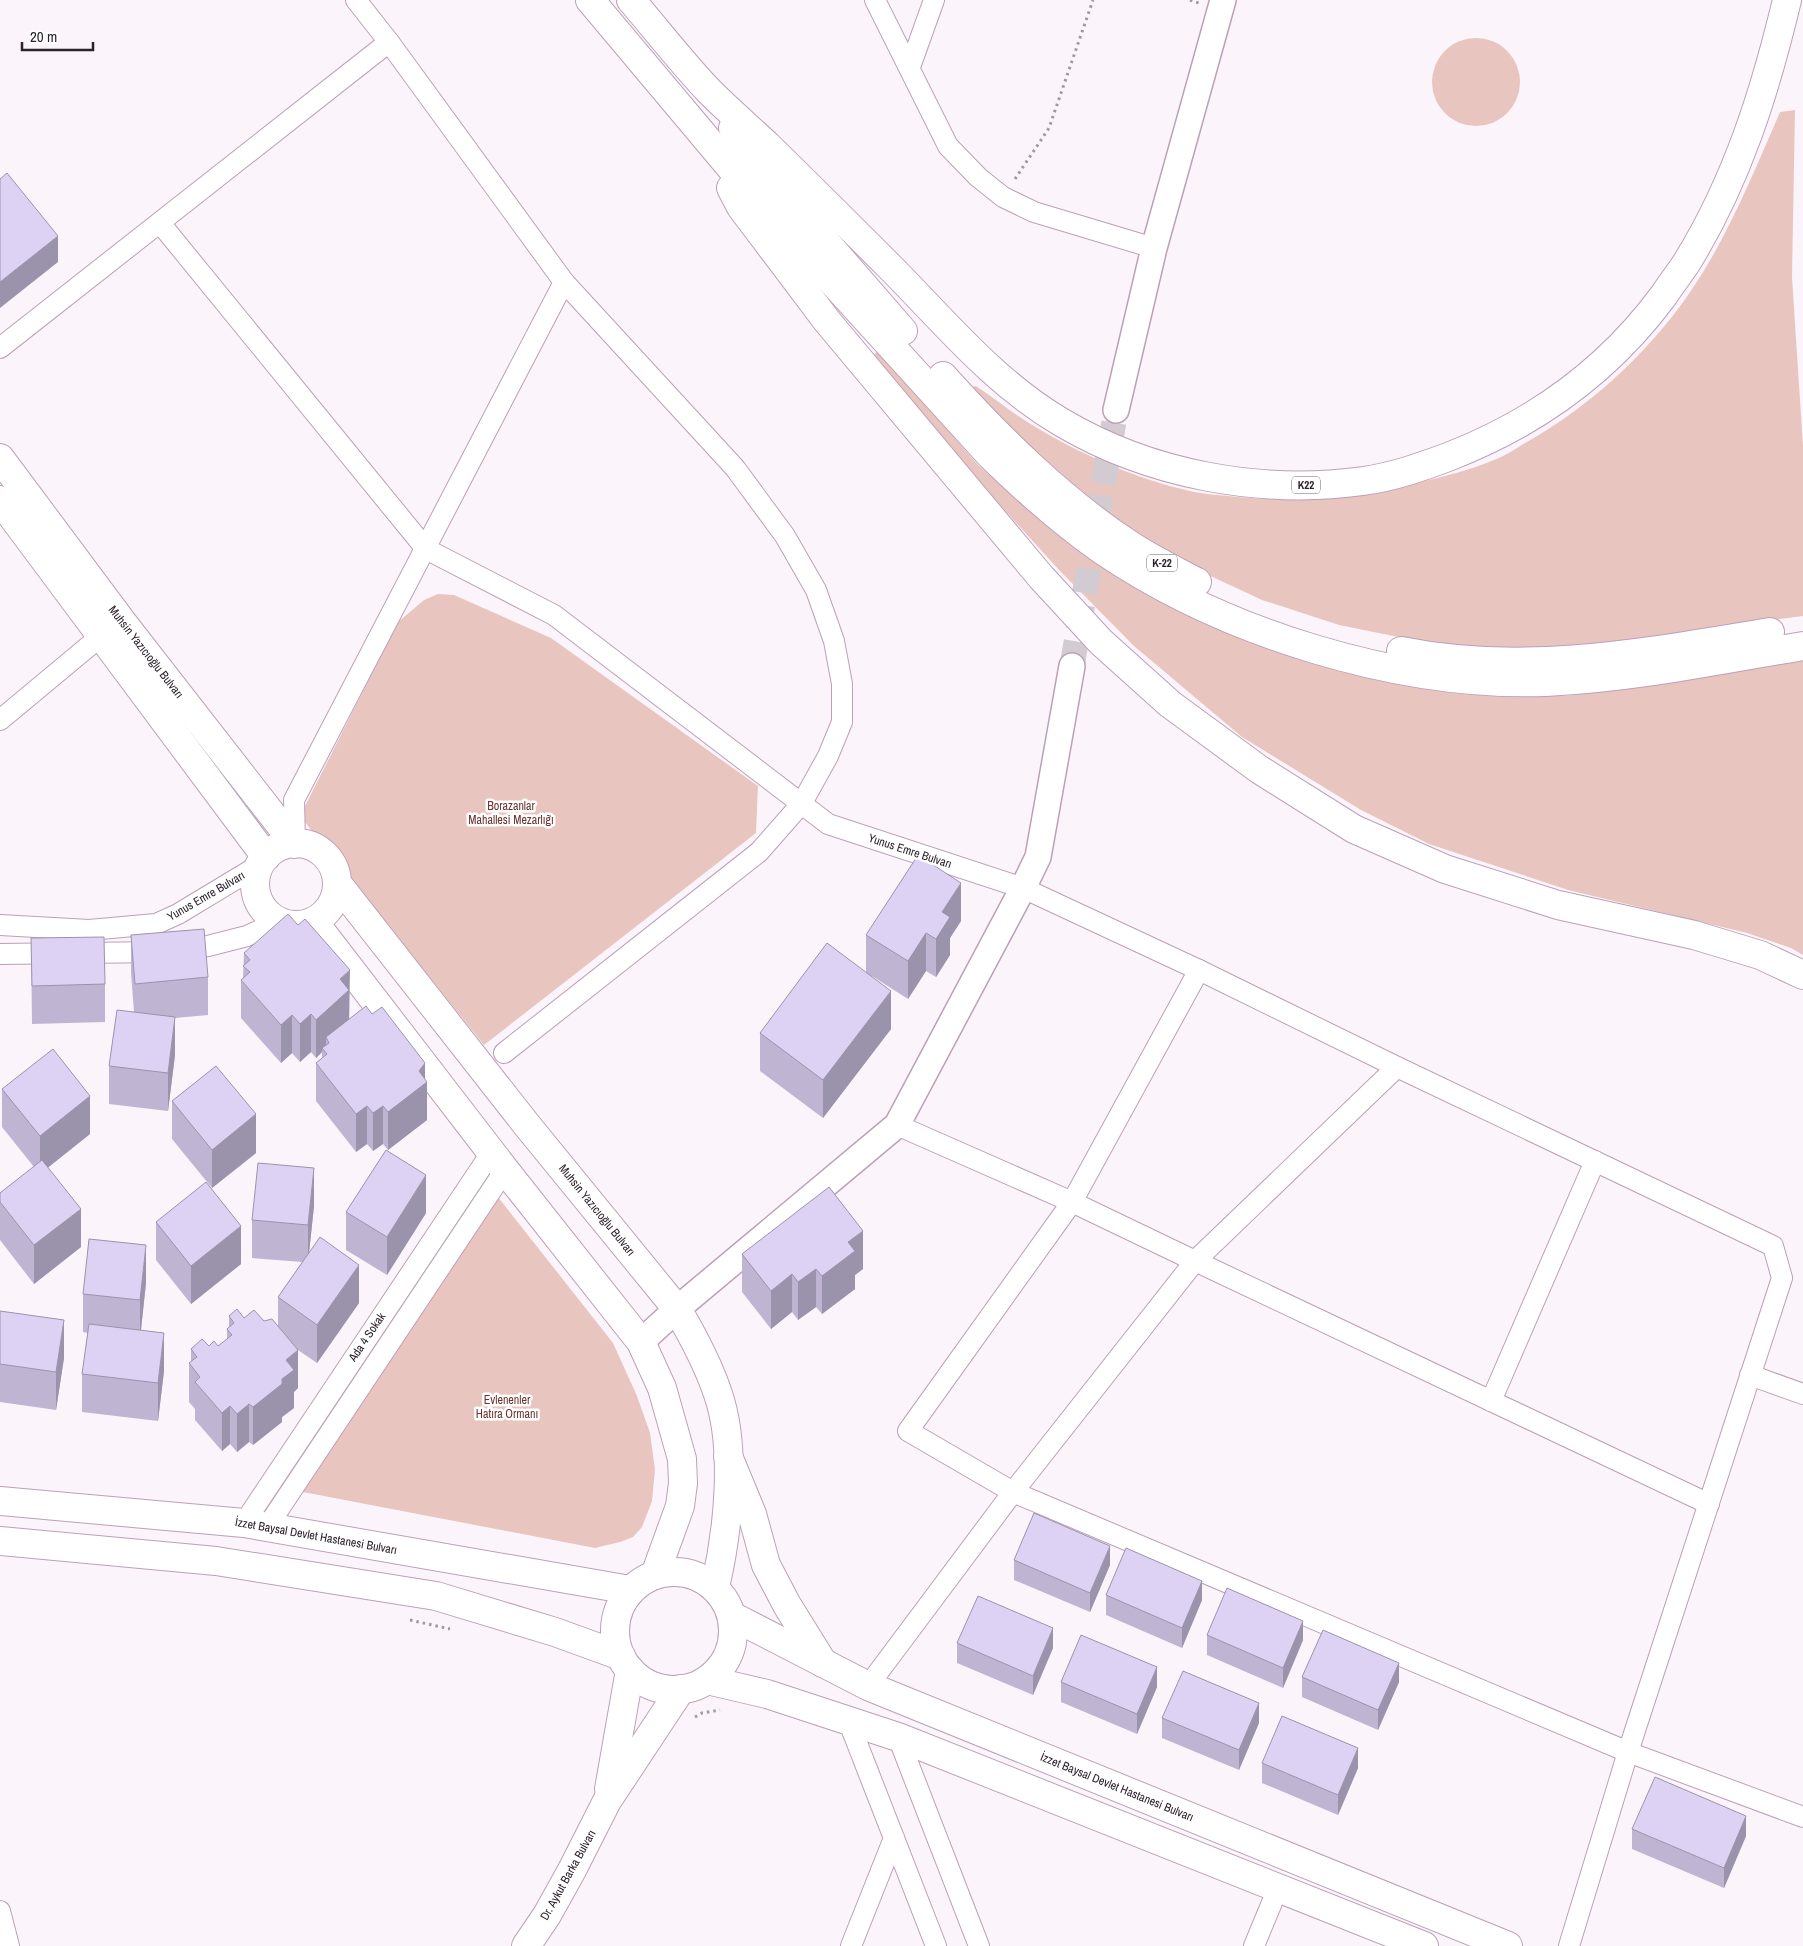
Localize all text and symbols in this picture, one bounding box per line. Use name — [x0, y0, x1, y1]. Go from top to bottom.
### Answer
scale bar — [22, 20, 94, 52]
text: 20 m — [30, 26, 57, 47]
road number: K22 — [1292, 476, 1320, 494]
road number: K-22 — [1147, 554, 1177, 572]
street label: Muhsin Yazıcıoğlu Bulvarı — [105, 602, 187, 702]
park label: Borazanlar Mahallesi Mezarlığı — [468, 798, 554, 828]
street label: Yunus Emre Bulvarı — [866, 830, 954, 872]
street label: Yunus Emre Bulvarı — [164, 867, 248, 925]
street label: Muhsin Yazıcıoğlu Bulvarı — [555, 1161, 639, 1259]
street label: Ada 4 Sokak — [344, 1309, 389, 1365]
park label: Evlenenler Hatıra Ormanı — [476, 1392, 538, 1422]
street label: İzzet Baysal Devlet Hastanesi Bulvarı — [234, 1514, 398, 1558]
street label: İzzet Baysal Devlet Hastanesi Bulvarı — [1038, 1749, 1196, 1825]
street label: Dr. Aykut Barka Bulvarı — [537, 1827, 599, 1923]

